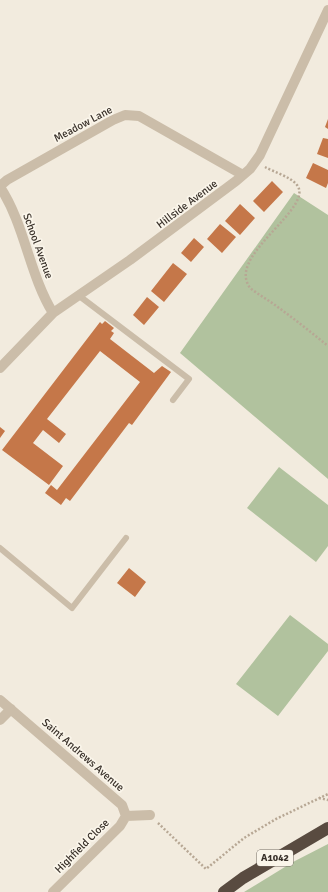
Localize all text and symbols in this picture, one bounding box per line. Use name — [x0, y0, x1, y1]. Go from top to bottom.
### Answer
street label: Meadow Lane — [51, 103, 115, 145]
street label: Hillside Avenue — [154, 177, 220, 231]
street label: School Avenue — [20, 211, 56, 281]
street label: Saint Andrews Avenue — [39, 716, 127, 794]
street label: Highfield Close — [52, 816, 112, 876]
road number: A1042 — [257, 850, 293, 866]

